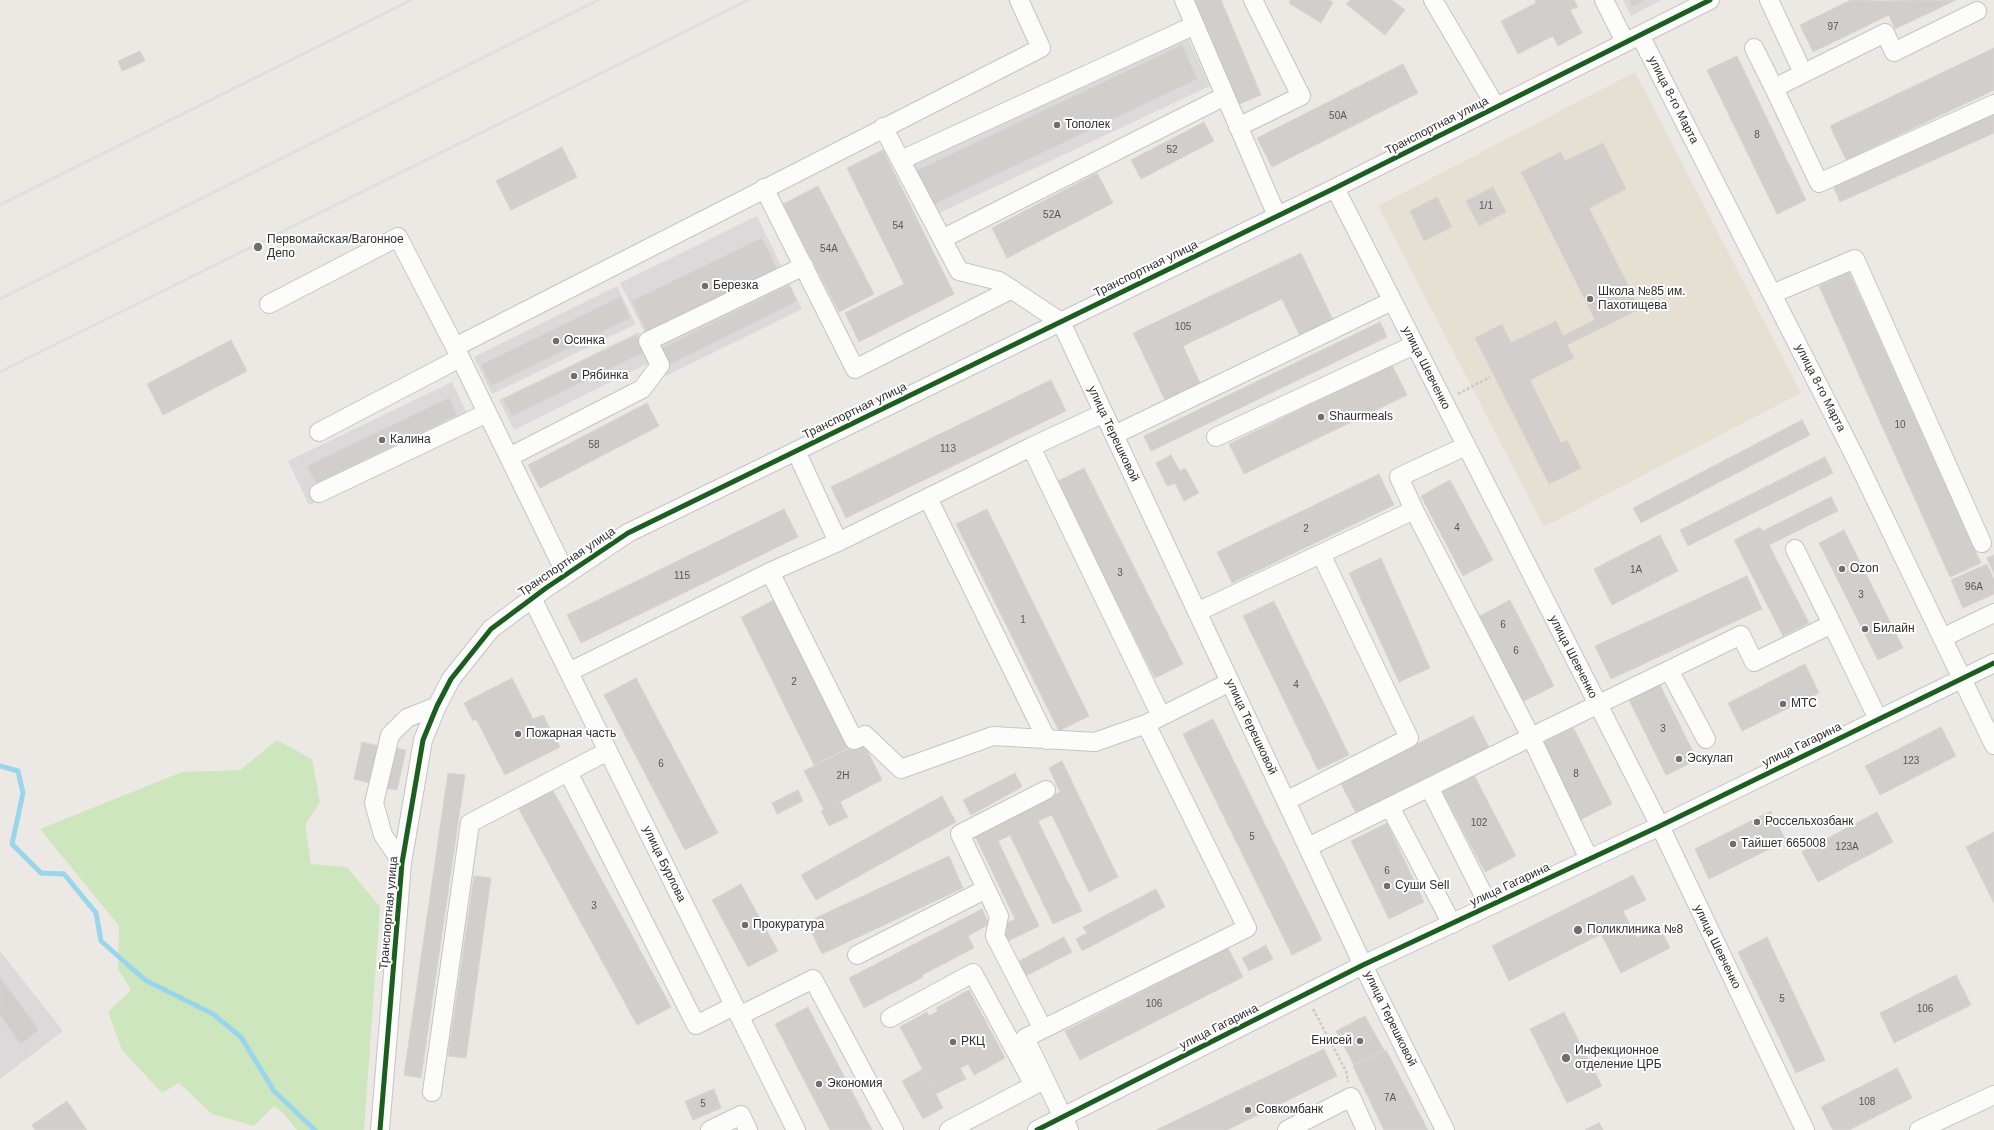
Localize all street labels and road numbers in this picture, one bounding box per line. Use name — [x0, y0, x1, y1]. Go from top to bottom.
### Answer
street label: улица 8-го Марта — [1645, 54, 1701, 146]
street label: Транспортная улица — [1383, 94, 1491, 158]
street label: Транспортная улица — [1092, 238, 1200, 300]
street label: улица Шевченко — [1399, 324, 1453, 412]
street label: улица 8-го Марта — [1792, 342, 1848, 434]
street label: Транспортная улица — [801, 380, 909, 442]
street label: улица Терешковой — [1084, 384, 1142, 484]
street label: Транспортная улица — [516, 524, 618, 600]
street label: улица Шевченко — [1546, 613, 1600, 701]
street label: улица Терешковой — [1222, 677, 1280, 777]
street label: улица Гагарина — [1760, 720, 1844, 770]
street label: улица Бурлова — [639, 824, 689, 904]
street label: Транспортная улица — [377, 856, 401, 970]
street label: улица Гагарина — [1468, 860, 1552, 910]
street label: улица Шевченко — [1690, 903, 1744, 991]
street label: улица Терешковой — [1361, 969, 1419, 1069]
street label: улица Гагарина — [1177, 1001, 1261, 1053]

